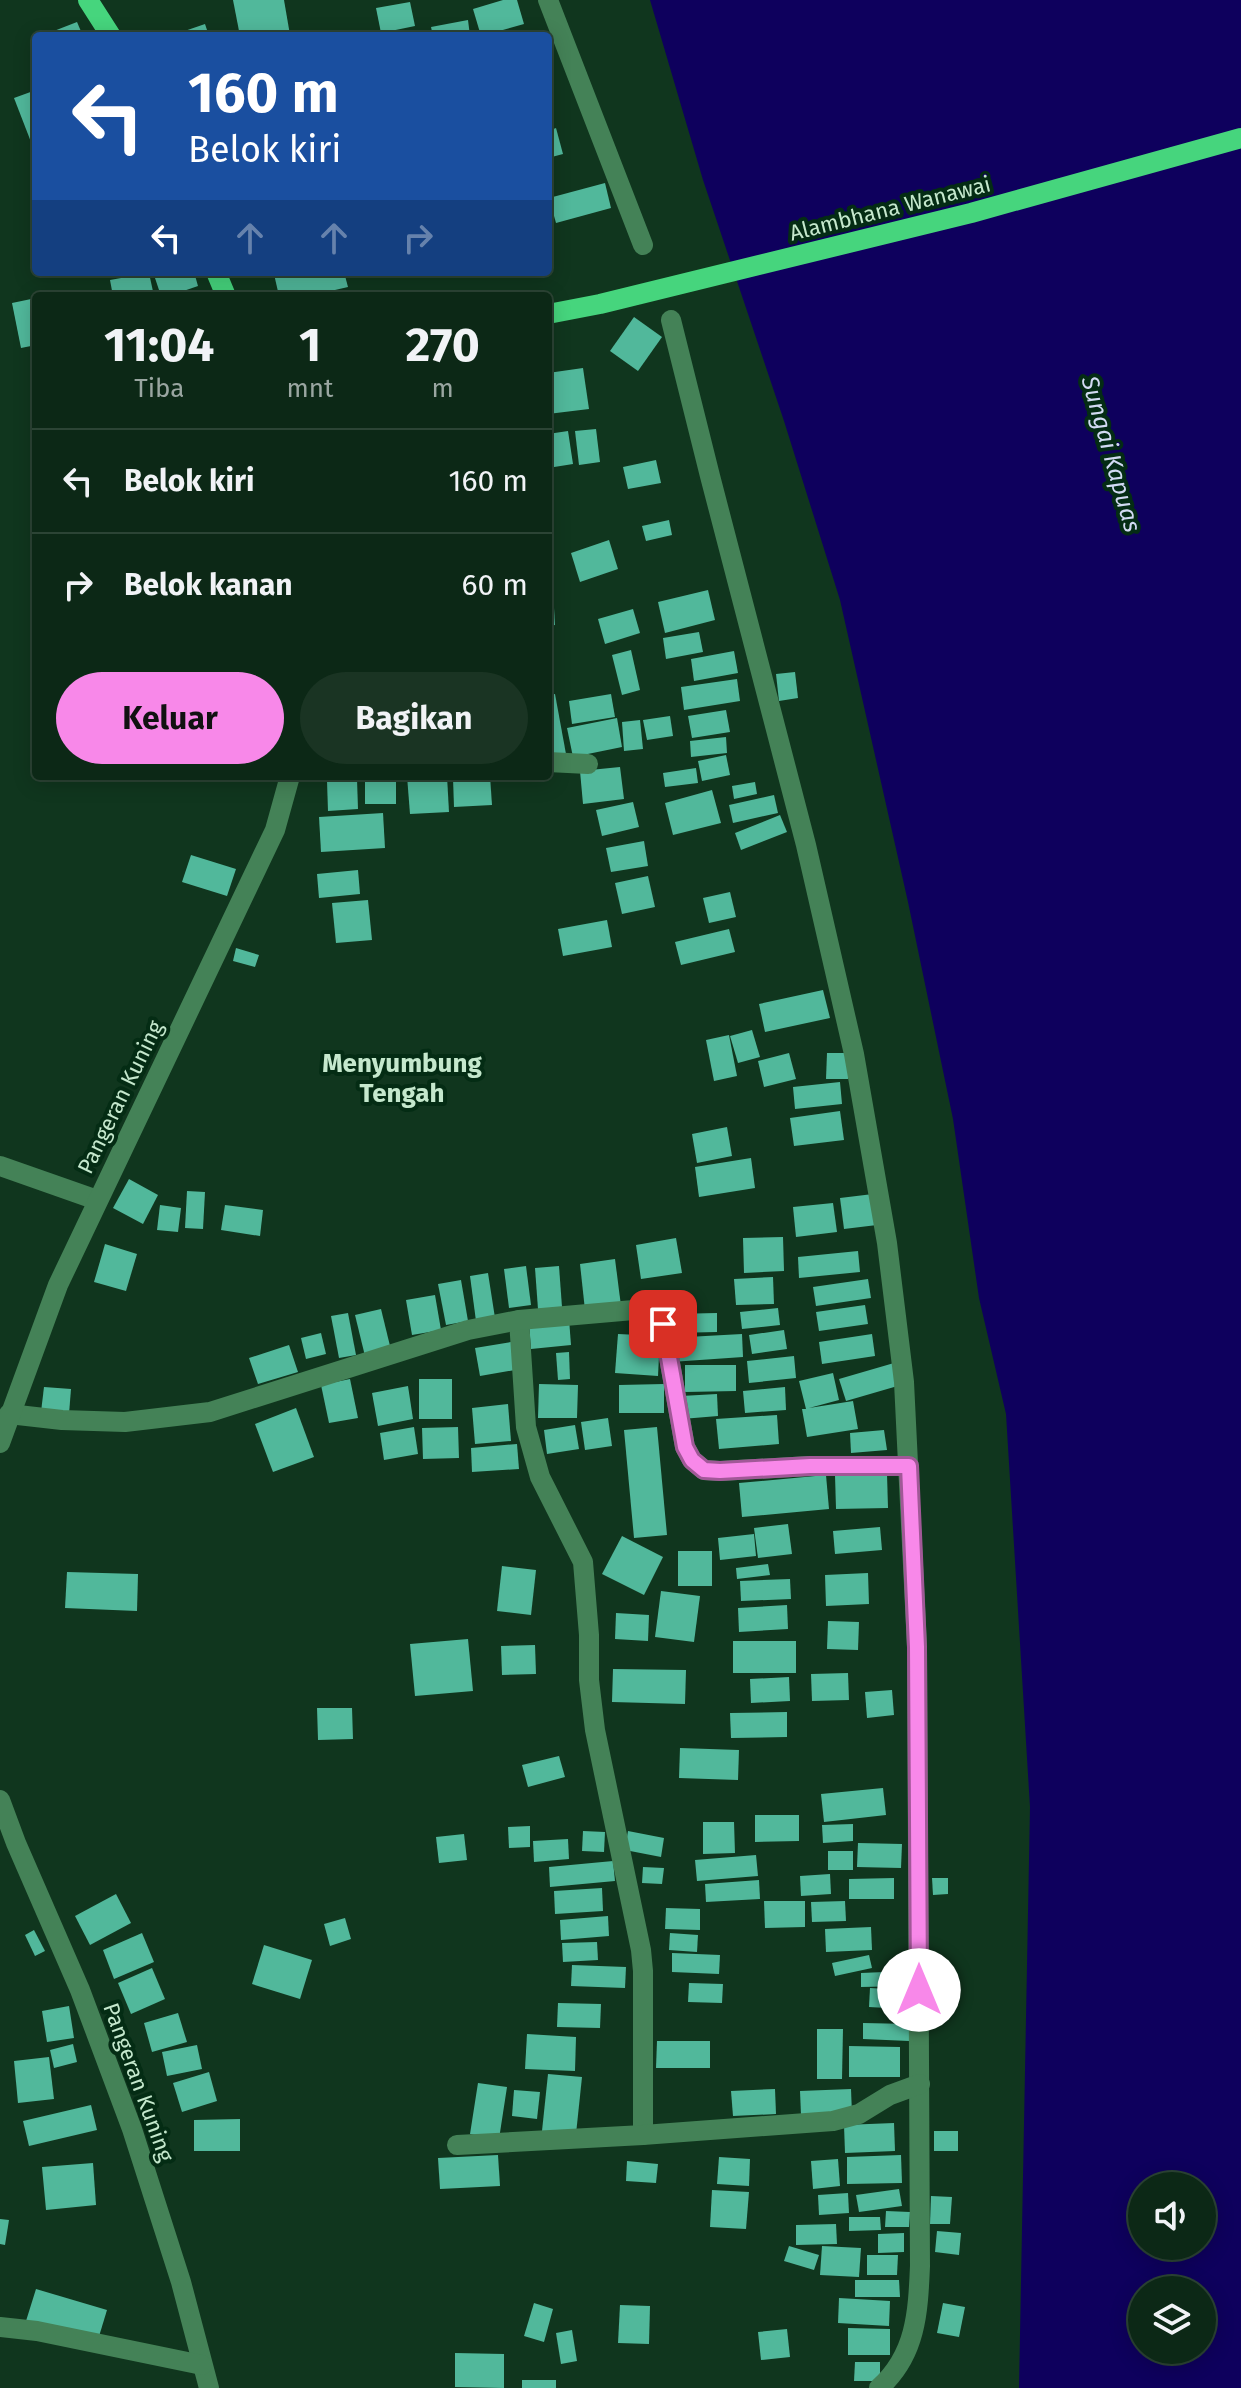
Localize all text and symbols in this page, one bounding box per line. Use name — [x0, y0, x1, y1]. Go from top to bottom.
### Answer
text: 160 m — [188, 60, 339, 127]
icon: left — [56, 64, 160, 168]
text: Belok kiri — [188, 128, 342, 172]
street label: Alambhana Wanawai — [787, 170, 993, 247]
icon: left — [144, 216, 188, 260]
icon: ahead — [228, 216, 272, 260]
icon: ahead — [312, 216, 356, 260]
icon: right — [396, 216, 440, 260]
text: 11:04 — [104, 316, 214, 374]
text: 1 — [299, 316, 321, 374]
text: 270 — [406, 316, 480, 374]
water label: Sungai Kapuas — [1075, 372, 1147, 535]
text: Tiba — [134, 373, 184, 404]
text: mnt — [287, 373, 333, 404]
text: m — [432, 373, 454, 404]
icon: left — [56, 459, 100, 503]
text: Belok kiri — [124, 463, 255, 499]
text: 160 m — [449, 463, 528, 499]
icon: right — [56, 563, 100, 607]
text: Belok kanan — [124, 567, 293, 603]
text: 60 m — [462, 567, 528, 603]
button: Keluar — [56, 672, 284, 764]
button: Bagikan — [300, 672, 528, 764]
street label: Pangeran Kuning — [72, 1016, 169, 1178]
district label: Menyumbung Tengah — [322, 1048, 483, 1109]
pin — [629, 1290, 697, 1358]
icon: arrive — [641, 1302, 685, 1346]
position arrow — [877, 1948, 961, 2032]
street label: Pangeran Kuning — [97, 1999, 180, 2166]
map controls — [1128, 2172, 1216, 2364]
button: sound — [1128, 2172, 1216, 2260]
button: layers — [1128, 2276, 1216, 2364]

